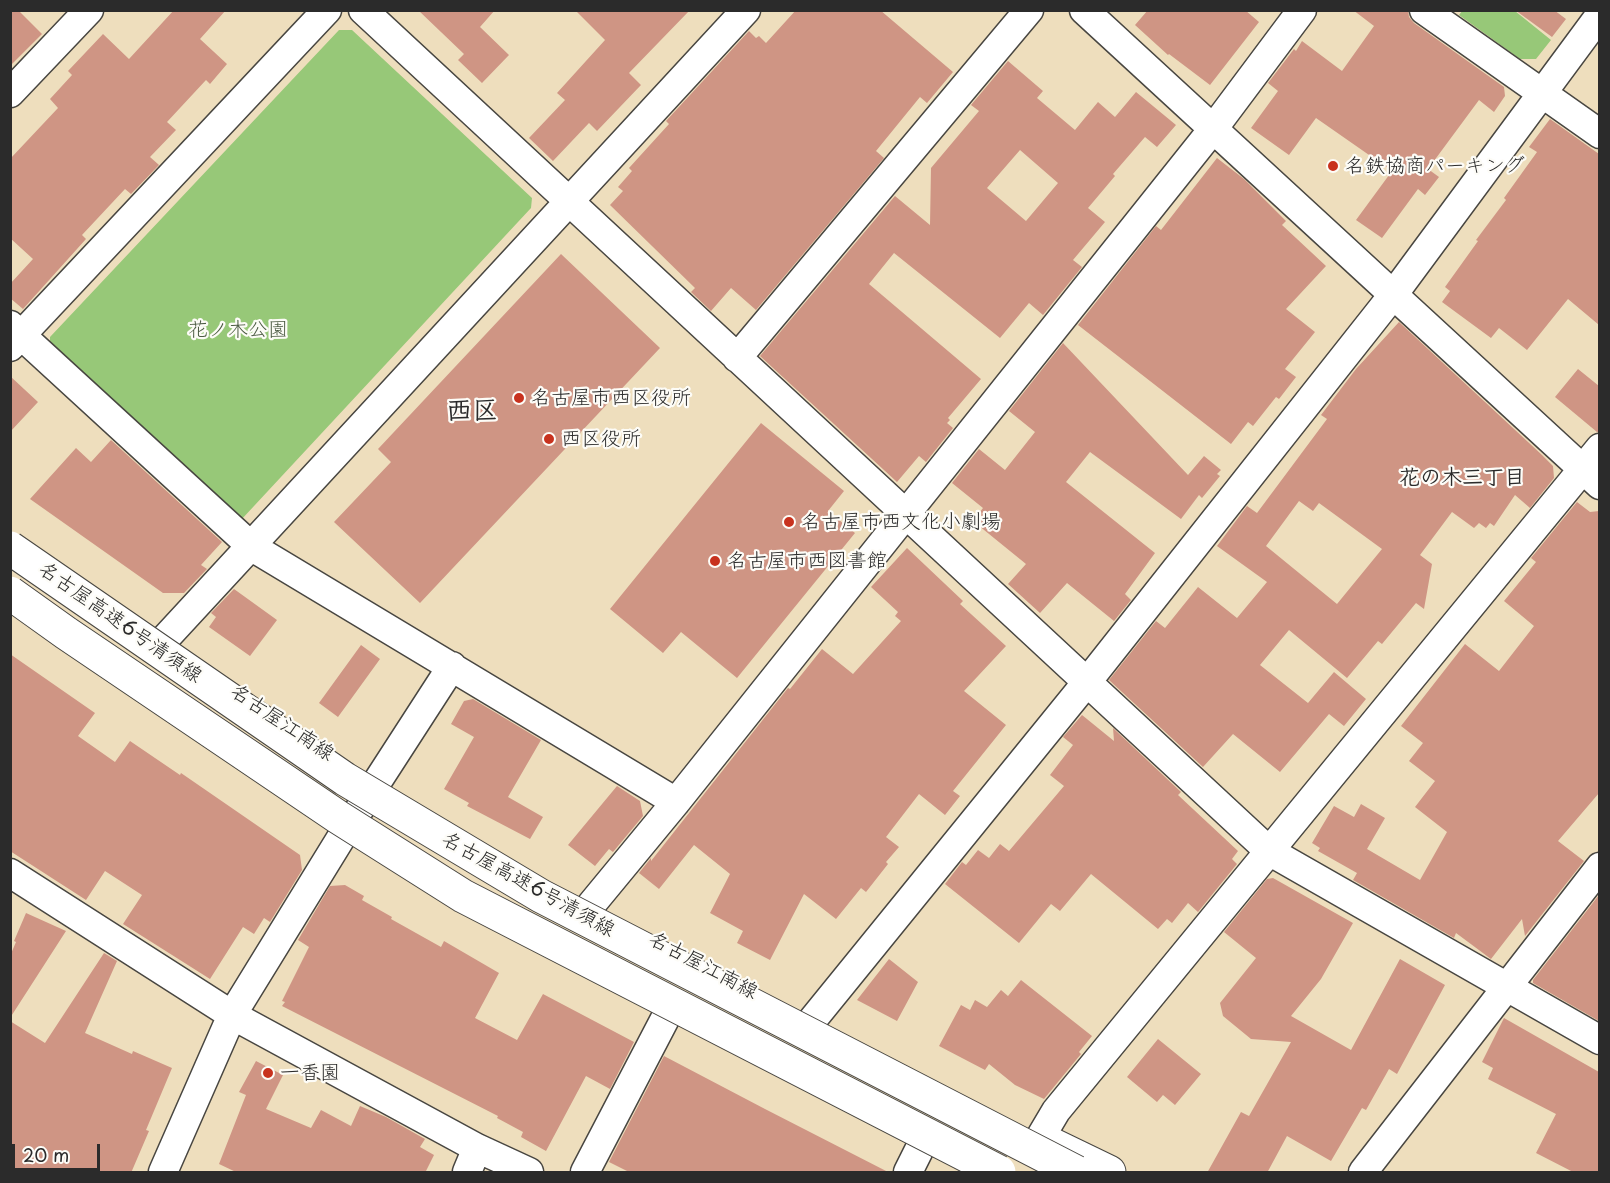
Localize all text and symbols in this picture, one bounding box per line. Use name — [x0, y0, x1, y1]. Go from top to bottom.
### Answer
place label: 名鉄協商パーキング — [1345, 154, 1525, 178]
marker: 名鉄協商パーキング — [1326, 159, 1340, 173]
park label: 花ノ木公園 — [188, 318, 288, 342]
place label: 名古屋市西区役所 — [531, 386, 691, 410]
marker: 名古屋市西区役所 — [512, 391, 526, 405]
district label: 西区 — [446, 396, 498, 428]
place label: 西区役所 — [561, 427, 641, 451]
marker: 西区役所 — [542, 432, 556, 446]
district label: 花の木三丁目 — [1399, 465, 1525, 491]
place label: 名古屋市西文化小劇場 — [801, 510, 1001, 534]
marker: 名古屋市西文化小劇場 — [782, 515, 796, 529]
place label: 名古屋市西図書館 — [727, 549, 887, 573]
marker: 名古屋市西図書館 — [708, 554, 722, 568]
street label: 名古屋高速6号清須線 — [34, 558, 206, 688]
street label: 名古屋江南線 — [226, 680, 338, 766]
street label: 名古屋高速6号清須線 — [437, 827, 619, 943]
street label: 名古屋江南線 — [644, 927, 762, 1005]
place label: 一香園 — [280, 1061, 340, 1085]
marker: 一香園 — [261, 1066, 275, 1080]
scale bar — [15, 1132, 104, 1170]
text: 20 m — [23, 1141, 69, 1168]

